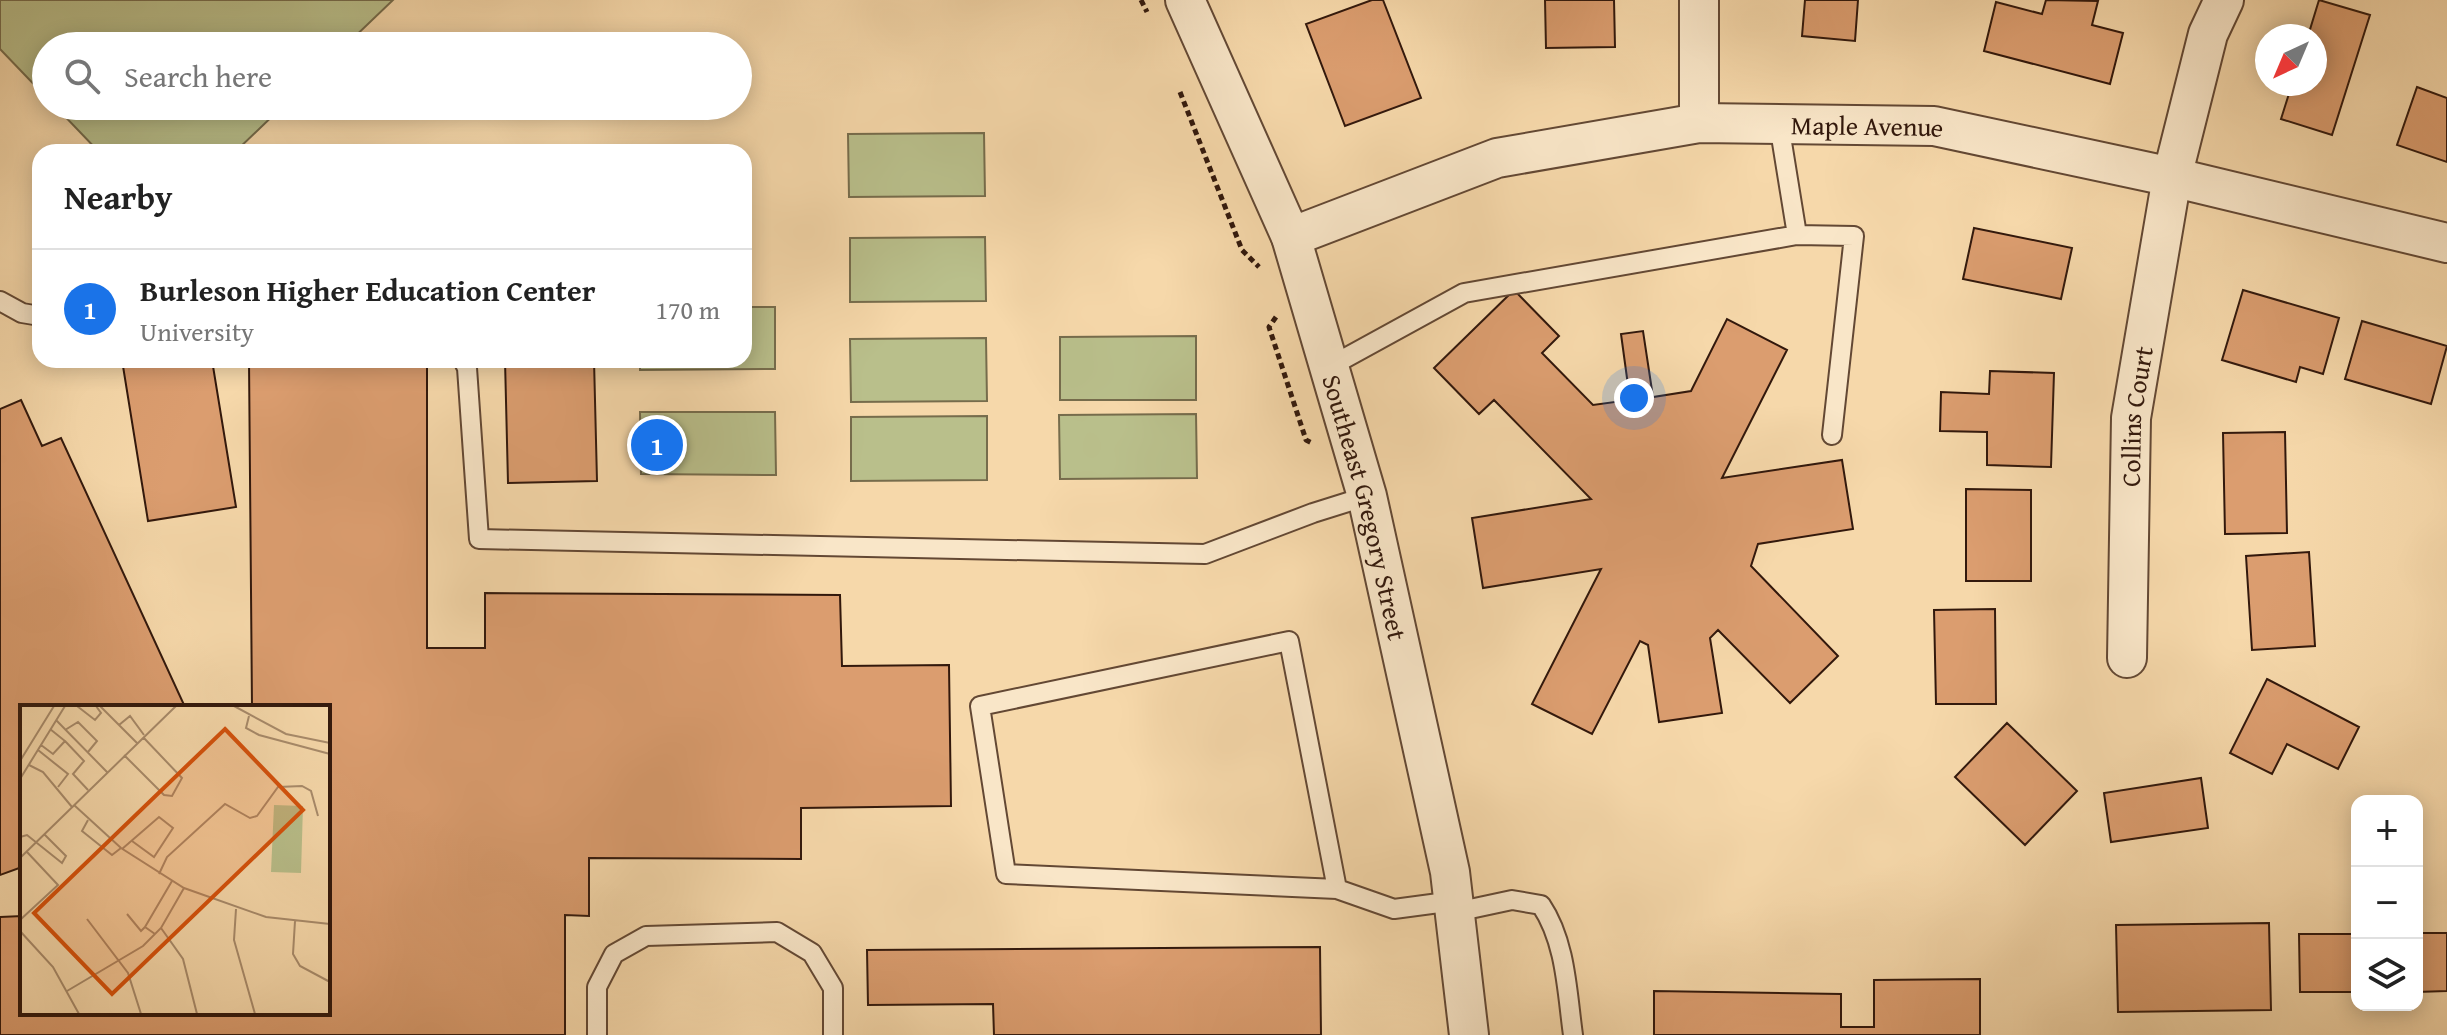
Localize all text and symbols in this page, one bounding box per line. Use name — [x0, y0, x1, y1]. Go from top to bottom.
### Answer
north arrow — [2255, 24, 2327, 96]
search box — [32, 32, 752, 120]
icon: search — [60, 54, 104, 98]
text: Search here — [124, 54, 272, 98]
street label: Maple Avenue — [1791, 105, 1948, 147]
text: Nearby — [64, 172, 173, 221]
text: Burleson Higher Education Center — [140, 268, 595, 312]
text: 1 — [83, 290, 97, 329]
text: 170 m — [655, 290, 720, 329]
text: University — [140, 312, 254, 351]
street label: Collins Court — [2110, 343, 2162, 487]
street label: Southeast Gregory Street — [1313, 370, 1418, 644]
your location — [1614, 378, 1654, 418]
pin: 1 — [631, 415, 683, 475]
inset map — [20, 705, 330, 1015]
map controls — [2351, 795, 2423, 1011]
button: + — [2351, 795, 2423, 867]
button: − — [2351, 867, 2423, 939]
button: layers — [2351, 939, 2423, 1011]

